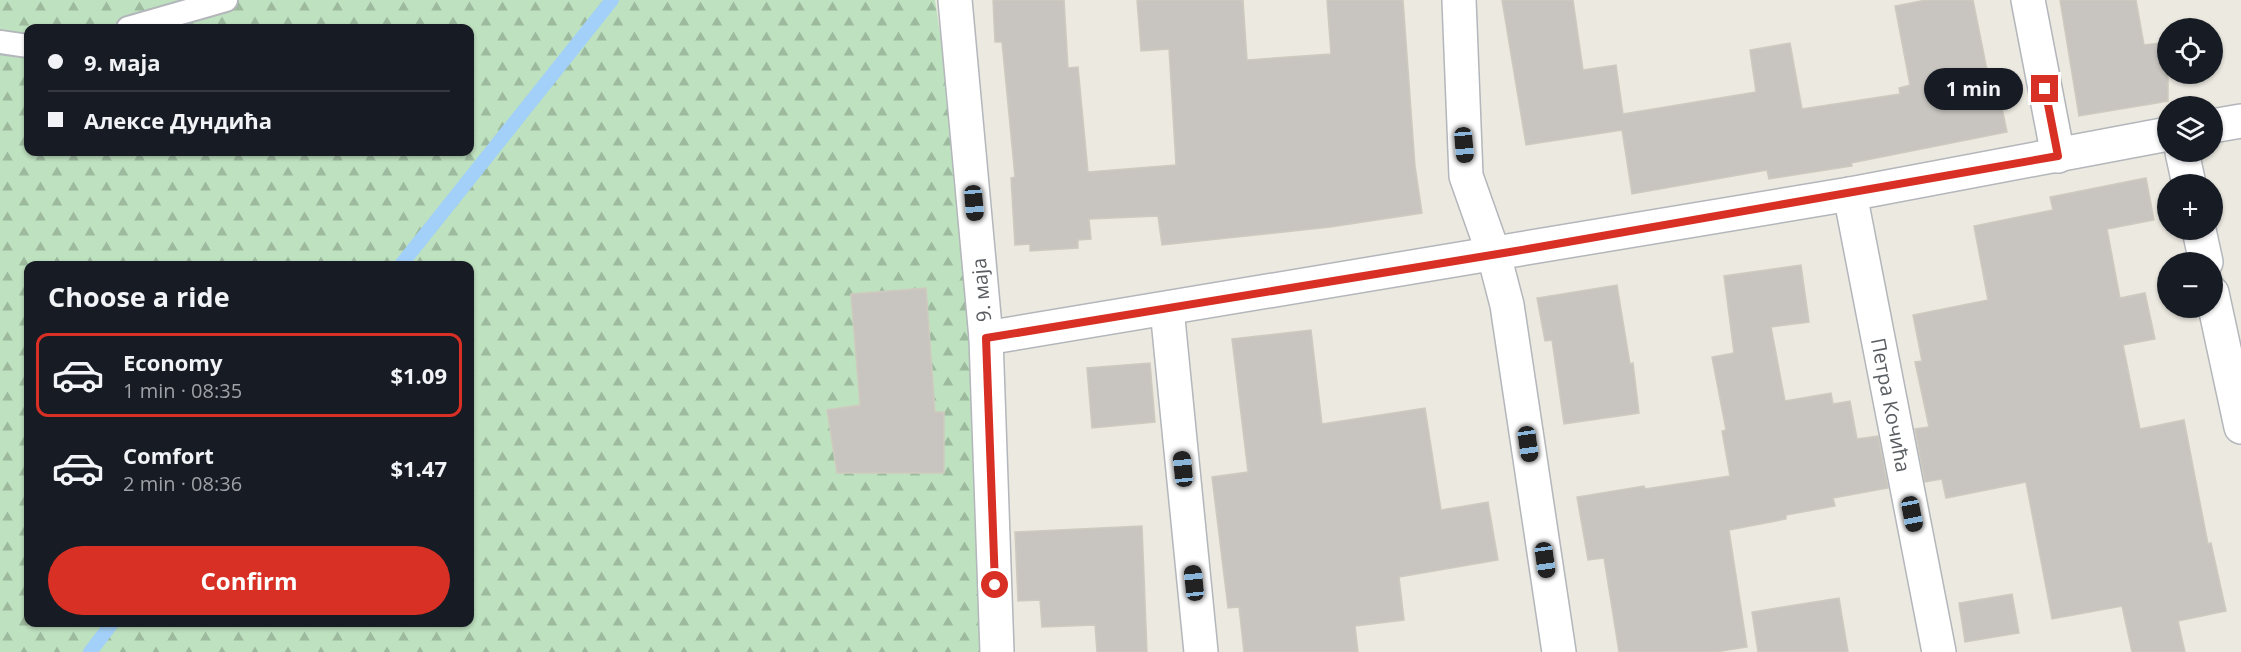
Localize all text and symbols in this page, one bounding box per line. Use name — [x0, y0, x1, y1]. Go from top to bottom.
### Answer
map controls — [2157, 18, 2223, 318]
button: locate — [2157, 18, 2223, 84]
text: 9. маја — [84, 47, 160, 77]
callout: 1 min — [1925, 68, 2024, 110]
text: 1 min — [1946, 75, 2001, 102]
route end — [2031, 75, 2058, 102]
button: layers — [2157, 96, 2223, 162]
text: Алексе Дундића — [84, 105, 272, 135]
car — [1453, 126, 1475, 164]
button: + — [2157, 174, 2223, 240]
car — [963, 184, 985, 222]
button: − — [2157, 252, 2223, 318]
street label: 9. маја — [965, 257, 997, 323]
text: Choose a ride — [48, 278, 230, 315]
street label: Петра Кочића — [1865, 336, 1917, 474]
text: Economy — [123, 347, 222, 377]
icon: car — [51, 348, 105, 402]
text: $1.09 — [390, 360, 447, 390]
text: 1 min · 08:35 — [123, 377, 242, 404]
car — [1517, 425, 1539, 463]
text: Comfort — [123, 440, 214, 470]
icon: car — [51, 441, 105, 495]
car — [1172, 450, 1194, 488]
text: $1.47 — [390, 453, 447, 483]
text: 2 min · 08:36 — [123, 470, 242, 497]
car — [1900, 495, 1924, 533]
car — [1534, 541, 1556, 579]
button: Confirm — [48, 546, 450, 615]
car — [1183, 564, 1205, 602]
route start — [981, 571, 1008, 598]

